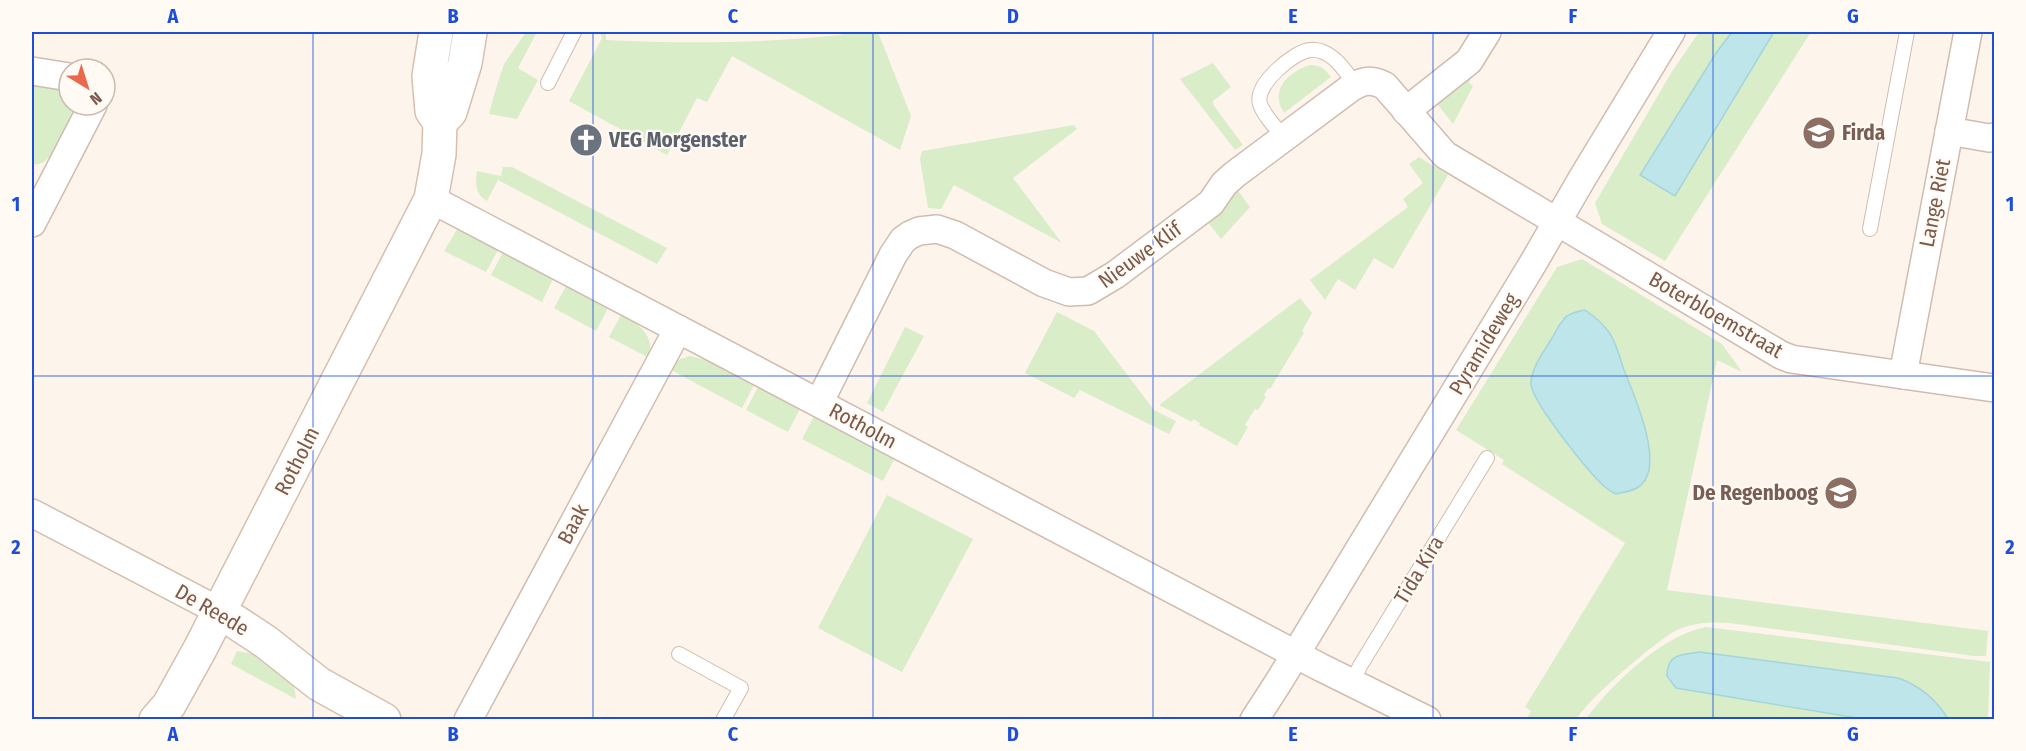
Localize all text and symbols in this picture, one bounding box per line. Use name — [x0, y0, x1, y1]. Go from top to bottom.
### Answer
text: A — [167, 4, 180, 28]
text: B — [447, 4, 459, 28]
text: C — [728, 4, 739, 28]
text: D — [1007, 4, 1019, 28]
text: E — [1288, 4, 1298, 28]
text: F — [1569, 4, 1578, 28]
text: G — [1847, 4, 1859, 28]
north arrow — [57, 57, 117, 117]
text: N — [86, 88, 106, 109]
school or university icon: Firda — [1801, 115, 1837, 151]
place label: Firda — [1842, 120, 1885, 146]
church icon: VEG Morgenster — [568, 122, 604, 158]
place label: VEG Morgenster — [608, 127, 747, 153]
street label: Lange Riet — [1914, 157, 1956, 249]
text: 1 — [12, 192, 20, 216]
text: 1 — [2006, 192, 2014, 216]
street label: Nieuwe Klif — [1093, 215, 1188, 294]
street label: Boterbloemstraat — [1644, 266, 1788, 364]
street label: Pyramideweg — [1443, 288, 1525, 400]
street label: Rotholm — [825, 397, 901, 455]
street label: Rotholm — [269, 423, 325, 499]
school or university icon: De Regenboog — [1823, 475, 1859, 511]
place label: De Regenboog — [1692, 480, 1819, 506]
street label: Baak — [552, 499, 594, 549]
street label: Tida Kira — [1389, 531, 1449, 609]
text: 2 — [10, 535, 21, 559]
text: 2 — [2004, 535, 2015, 559]
street label: De Reede — [170, 578, 254, 642]
text: A — [167, 722, 180, 746]
text: B — [447, 722, 459, 746]
text: C — [728, 722, 739, 746]
text: D — [1007, 722, 1019, 746]
text: E — [1288, 722, 1298, 746]
text: F — [1569, 722, 1578, 746]
text: G — [1847, 722, 1859, 746]

